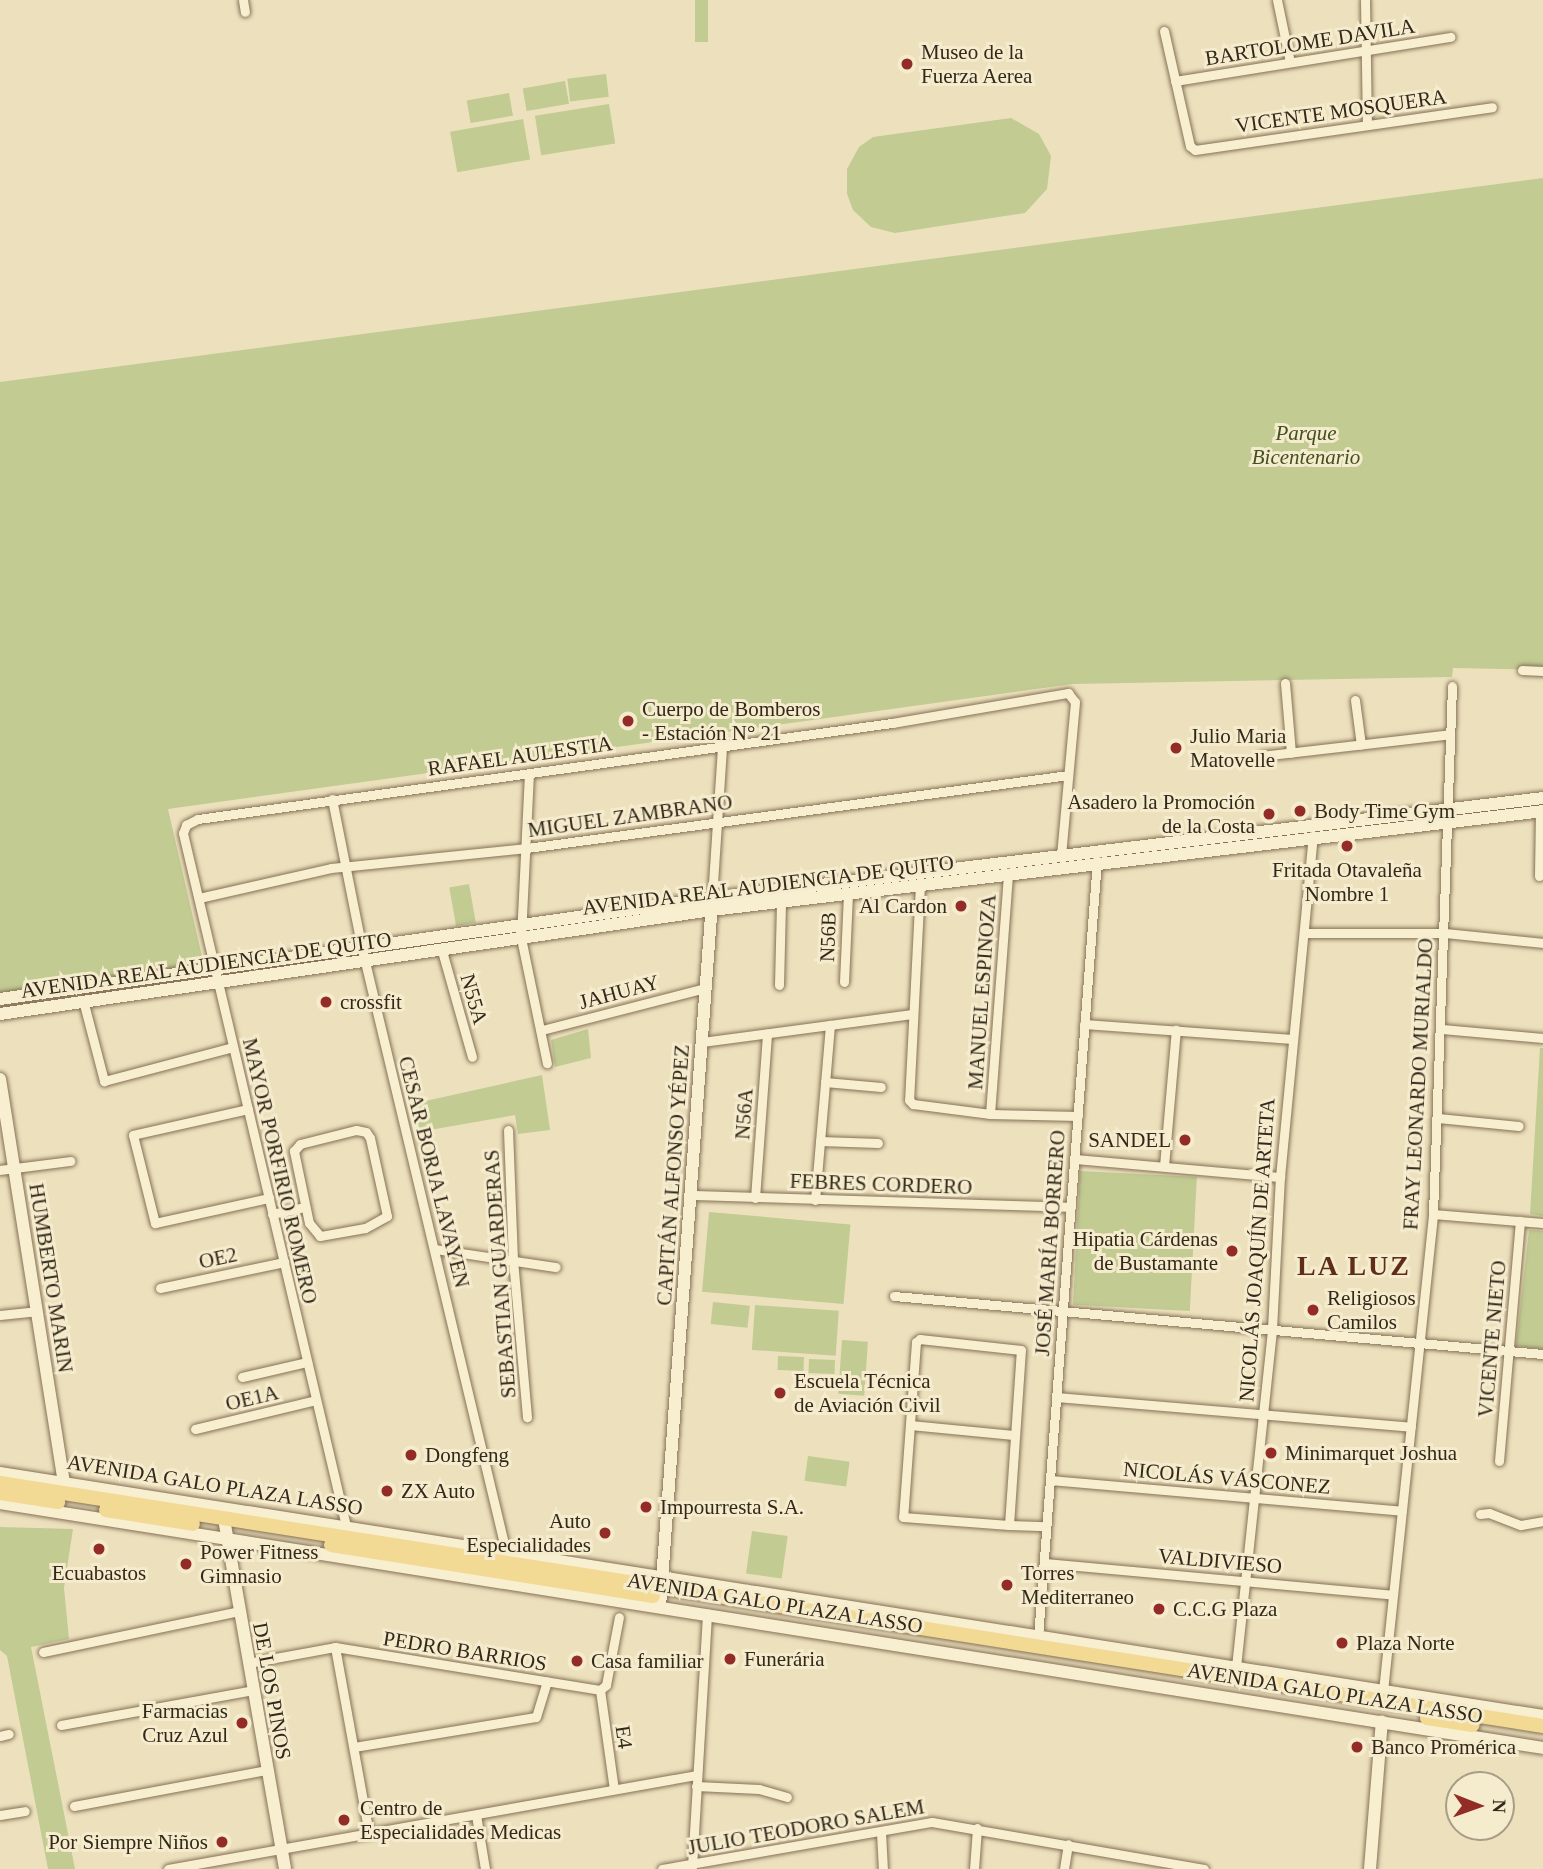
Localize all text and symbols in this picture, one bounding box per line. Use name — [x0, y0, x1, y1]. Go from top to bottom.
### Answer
street label: BARTOLOME DAVILA — [1203, 13, 1417, 71]
place label: Museo de la Fuerza Aerea — [921, 39, 1034, 89]
marker: Museo de la Fuerza Aerea — [899, 56, 915, 72]
street label: VICENTE MOSQUERA — [1234, 84, 1448, 138]
park label: Parque Bicentenario — [1252, 420, 1360, 470]
place label: Cuerpo de Bomberos - Estación N° 21 — [642, 696, 820, 746]
marker: Cuerpo de Bomberos - Estación N° 21 — [620, 713, 636, 729]
place label: Julio Maria Matovelle — [1190, 723, 1286, 773]
street label: RAFAEL AULESTIA — [425, 730, 615, 782]
marker: Julio Maria Matovelle — [1168, 740, 1184, 756]
street label: MIGUEL ZAMBRANO — [526, 789, 734, 843]
place label: Asadero la Promoción de la Costa — [1067, 789, 1255, 839]
place label: Body Time Gym — [1314, 798, 1456, 824]
marker: Body Time Gym — [1292, 803, 1308, 819]
marker: Asadero la Promoción de la Costa — [1261, 806, 1277, 822]
marker: Fritada Otavaleña Nombre 1 — [1339, 838, 1355, 854]
street label: AVENIDA REAL AUDIENCIA DE QUITO — [579, 849, 957, 921]
place label: Fritada Otavaleña Nombre 1 — [1272, 857, 1422, 907]
place label: Al Cardon — [859, 893, 947, 919]
street label: MANUEL ESPINOZA — [963, 893, 1001, 1091]
marker: Al Cardon — [953, 898, 969, 914]
street label: N56B — [815, 911, 841, 963]
street label: AVENIDA REAL AUDIENCIA DE QUITO — [17, 926, 395, 1004]
street label: FRAY LEONARDO MURIALDO — [1398, 937, 1438, 1231]
street label: JAHUAY — [576, 969, 662, 1015]
street label: N55A — [455, 971, 493, 1027]
place label: crossfit — [340, 989, 402, 1015]
marker: crossfit — [318, 994, 334, 1010]
street label: MAYOR PORFIRIO ROMERO — [237, 1036, 323, 1306]
street label: CAPITÁN ALFONSO YÉPEZ — [651, 1043, 695, 1307]
street label: CESAR BORJA LAVAYEN — [393, 1053, 475, 1291]
street label: N56A — [730, 1088, 758, 1140]
street label: NICOLÁS JOAQUÍN DE ARTETA — [1234, 1097, 1280, 1403]
place label: SANDEL — [1088, 1127, 1171, 1153]
street label: JOSÉ MARÍA BORRERO — [1029, 1129, 1071, 1357]
marker: SANDEL — [1177, 1132, 1193, 1148]
street label: SEBASTIAN GUARDERAS — [479, 1149, 521, 1399]
street label: FEBRES CORDERO — [789, 1168, 973, 1200]
street label: HUMBERTO MARIN — [24, 1181, 78, 1375]
place label: Hipatia Cárdenas de Bustamante — [1073, 1226, 1218, 1276]
street label: OE2 — [197, 1242, 239, 1274]
marker: Hipatia Cárdenas de Bustamante — [1224, 1243, 1240, 1259]
district label: LA LUZ — [1297, 1249, 1411, 1283]
street label: VICENTE NIETO — [1473, 1259, 1511, 1419]
place label: Religiosos Camilos — [1327, 1285, 1416, 1335]
marker: Religiosos Camilos — [1305, 1302, 1321, 1318]
place label: Escuela Técnica de Aviación Civil — [794, 1368, 942, 1418]
street label: OE1A — [223, 1380, 281, 1416]
marker: Escuela Técnica de Aviación Civil — [772, 1385, 788, 1401]
place label: Minimarquet Joshua — [1285, 1440, 1457, 1466]
place label: Dongfeng — [425, 1442, 509, 1468]
marker: Minimarquet Joshua — [1263, 1445, 1279, 1461]
marker: Dongfeng — [403, 1447, 419, 1463]
street label: AVENIDA GALO PLAZA LASSO — [64, 1449, 366, 1521]
street label: NICOLÁS VÁSCONEZ — [1122, 1456, 1332, 1500]
place label: ZX Auto — [401, 1478, 476, 1504]
marker: ZX Auto — [379, 1483, 395, 1499]
place label: Impourresta S.A. — [660, 1494, 804, 1520]
marker: Impourresta S.A. — [638, 1499, 654, 1515]
place label: Auto Especialidades — [466, 1508, 591, 1558]
marker: Auto Especialidades — [597, 1525, 613, 1541]
place label: Power Fitness Gimnasio — [200, 1539, 318, 1589]
marker: Ecuabastos — [91, 1541, 107, 1557]
street label: VALDIVIESO — [1157, 1543, 1283, 1579]
marker: Power Fitness Gimnasio — [178, 1556, 194, 1572]
place label: Ecuabastos — [52, 1560, 146, 1586]
place label: Torres Mediterraneo — [1021, 1560, 1134, 1610]
street label: AVENIDA GALO PLAZA LASSO — [624, 1567, 926, 1639]
marker: Torres Mediterraneo — [999, 1577, 1015, 1593]
place label: C.C.G Plaza — [1173, 1596, 1277, 1622]
marker: C.C.G Plaza — [1151, 1601, 1167, 1617]
street label: DE LOS PINOS — [248, 1620, 296, 1762]
street label: PEDRO BARRIOS — [381, 1626, 549, 1676]
place label: Plaza Norte — [1356, 1630, 1455, 1656]
marker: Plaza Norte — [1334, 1635, 1350, 1651]
place label: Funerária — [744, 1646, 824, 1672]
place label: Casa familiar — [591, 1648, 704, 1674]
marker: Funerária — [722, 1651, 738, 1667]
marker: Casa familiar — [569, 1653, 585, 1669]
street label: AVENIDA GALO PLAZA LASSO — [1184, 1657, 1486, 1729]
place label: Farmacias Cruz Azul — [141, 1698, 228, 1748]
marker: Farmacias Cruz Azul — [234, 1715, 250, 1731]
street label: E4 — [610, 1724, 638, 1750]
place label: Banco Promérica — [1371, 1734, 1516, 1760]
marker: Banco Promérica — [1349, 1739, 1365, 1755]
north arrow — [1445, 1771, 1515, 1841]
street label: JULIO TEODORO SALEM — [685, 1794, 927, 1860]
place label: Centro de Especialidades Medicas — [360, 1795, 561, 1845]
text: N — [1489, 1799, 1510, 1813]
marker: Centro de Especialidades Medicas — [334, 1810, 354, 1830]
place label: Por Siempre Niños — [48, 1829, 208, 1855]
marker: Por Siempre Niños — [214, 1834, 230, 1850]

